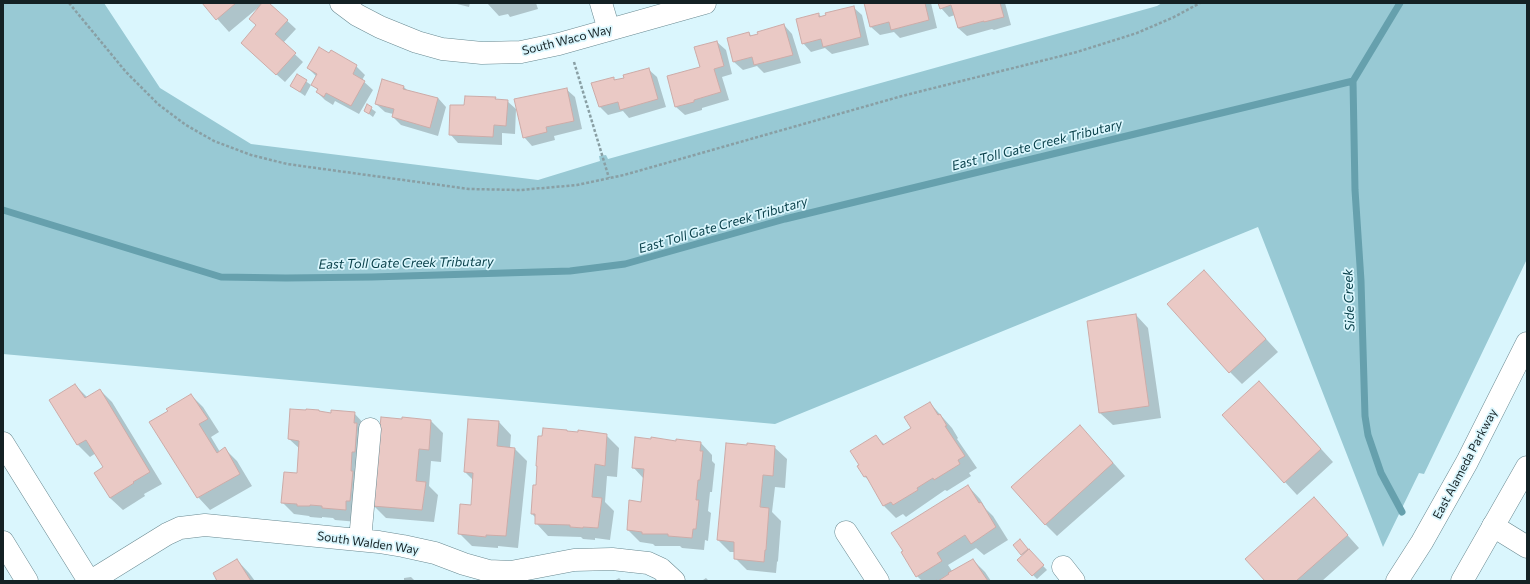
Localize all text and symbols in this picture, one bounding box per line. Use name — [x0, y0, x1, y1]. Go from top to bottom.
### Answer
street label: South Waco Way — [521, 22, 613, 58]
water label: East Toll Gate Creek Tributary — [950, 116, 1124, 174]
water label: East Toll Gate Creek Tributary — [637, 193, 809, 257]
water label: East Toll Gate Creek Tributary — [318, 254, 494, 272]
water label: Side Creek — [1340, 269, 1358, 331]
street label: East Alameda Parkway — [1430, 406, 1500, 522]
street label: South Walden Way — [316, 529, 420, 557]

